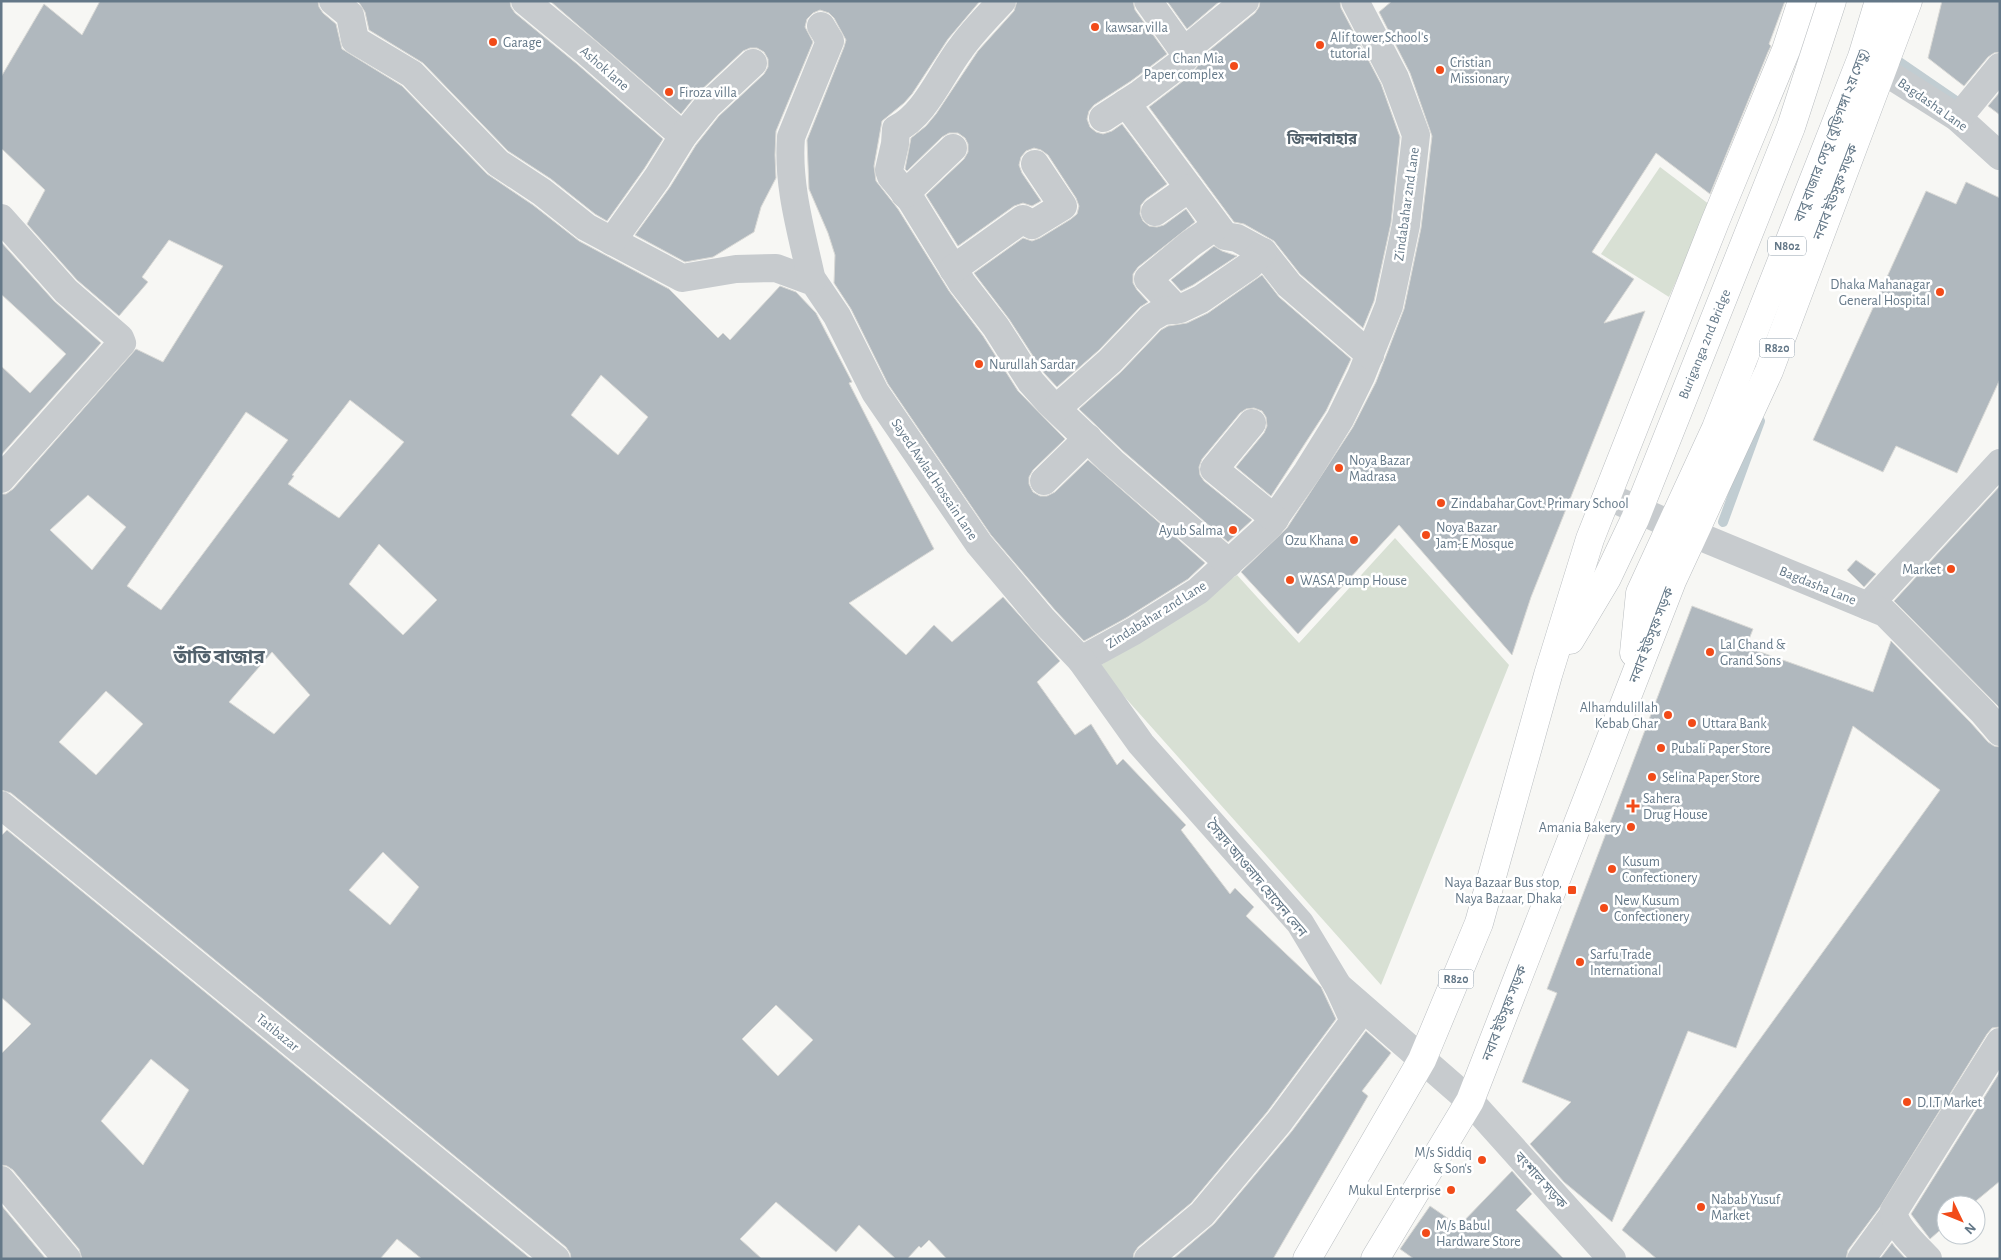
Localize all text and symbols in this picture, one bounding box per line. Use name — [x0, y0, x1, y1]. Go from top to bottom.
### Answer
marker: kawsar villa — [1089, 21, 1101, 33]
place label: kawsar villa — [1105, 21, 1168, 35]
place label: Alif tower,School's tutorial — [1330, 31, 1428, 61]
marker: Garage — [487, 36, 499, 48]
place label: Garage — [503, 36, 542, 50]
marker: Alif tower,School's tutorial — [1314, 39, 1326, 51]
street label: Ashok lane — [577, 44, 631, 94]
street label: বাবু বাজার সেতু (বুড়িগঙ্গা ২য় সেতু) — [1790, 46, 1873, 226]
place label: Chan Mia Paper complex — [1144, 52, 1225, 82]
place label: Cristian Missionary — [1450, 56, 1509, 86]
marker: Chan Mia Paper complex — [1228, 60, 1240, 72]
marker: Cristian Missionary — [1434, 64, 1446, 76]
street label: Bagdasha Lane — [1895, 76, 1970, 134]
marker: Firoza villa — [663, 86, 675, 98]
place label: Firoza villa — [679, 86, 737, 100]
district label: জিন্দাবাহার — [1286, 130, 1358, 147]
street label: নবাব ইউসুফ সড়ক — [1809, 141, 1862, 243]
street label: Zindabahar 2nd Lane — [1392, 146, 1422, 262]
road number: N802 — [1768, 237, 1806, 256]
place label: Dhaka Mahanagar General Hospital — [1830, 278, 1930, 308]
marker: Dhaka Mahanagar General Hospital — [1934, 286, 1946, 298]
street label: Buriganga 2nd Bridge — [1677, 288, 1733, 401]
road number: R820 — [1760, 338, 1794, 358]
marker: Nurullah Sardar — [973, 358, 985, 370]
place label: Nurullah Sardar — [989, 358, 1076, 372]
street label: Sayed Awlad Hossain Lane — [888, 416, 980, 543]
place label: Noya Bazar Madrasa — [1349, 454, 1411, 484]
marker: Noya Bazar Madrasa — [1333, 462, 1345, 474]
marker: Zindabahar Govt. Primary School — [1435, 497, 1447, 509]
place label: Zindabahar Govt. Primary School — [1451, 497, 1629, 511]
place label: Noya Bazar Jam-E Mosque — [1436, 521, 1514, 551]
place label: Ayub Salma — [1159, 524, 1224, 538]
marker: Ayub Salma — [1227, 524, 1239, 536]
marker: Noya Bazar Jam-E Mosque — [1420, 529, 1432, 541]
place label: Ozu Khana — [1285, 534, 1345, 548]
marker: Ozu Khana — [1348, 534, 1360, 546]
place label: Market — [1902, 563, 1942, 577]
marker: Market — [1945, 563, 1957, 575]
street label: Bagdasha Lane — [1777, 564, 1858, 608]
marker: WASA Pump House — [1284, 574, 1296, 586]
place label: WASA Pump House — [1300, 574, 1407, 588]
street label: Zindabahar 2nd Lane — [1104, 578, 1209, 651]
street label: নবাব ইউসুফ সড়ক — [1625, 584, 1678, 686]
place label: Lal Chand & Grand Sons — [1720, 638, 1786, 668]
district label: তাঁতি বাজার — [172, 645, 265, 667]
marker: Lal Chand & Grand Sons — [1704, 646, 1716, 658]
place label: Alhamdulillah Kebab Ghar — [1580, 701, 1658, 731]
marker: Alhamdulillah Kebab Ghar — [1662, 709, 1674, 721]
marker: Uttara Bank — [1686, 717, 1698, 729]
place label: Uttara Bank — [1702, 717, 1767, 731]
marker: Pubali Paper Store — [1655, 742, 1667, 754]
place label: Pubali Paper Store — [1671, 742, 1770, 756]
marker: Selina Paper Store — [1646, 771, 1658, 783]
place label: Selina Paper Store — [1662, 771, 1760, 785]
place label: Sahera Drug House — [1643, 792, 1708, 822]
marker: Sahera Drug House — [1627, 800, 1639, 812]
street label: সৈয়দ আওলাদ হোসেন লেন — [1203, 816, 1311, 940]
place label: Amania Bakery — [1539, 821, 1621, 835]
marker: Amania Bakery — [1625, 821, 1637, 833]
place label: Kusum Confectionery — [1622, 855, 1698, 885]
marker: Kusum Confectionery — [1606, 863, 1618, 875]
place label: Naya Bazaar Bus stop, Naya Bazaar, Dhaka — [1444, 876, 1563, 906]
marker: Naya Bazaar Bus stop, Naya Bazaar, Dhaka — [1566, 884, 1578, 896]
place label: New Kusum Confectionery — [1614, 894, 1690, 924]
marker: New Kusum Confectionery — [1598, 902, 1610, 914]
place label: Sarfu Trade International — [1590, 948, 1662, 978]
marker: Sarfu Trade International — [1574, 956, 1586, 968]
street label: নবাব ইউসুফ সড়ক — [1478, 962, 1531, 1064]
road number: R820 — [1438, 970, 1474, 989]
street label: Tatibazar — [253, 1011, 302, 1054]
marker: D.I.T Market — [1901, 1096, 1913, 1108]
place label: D.I.T Market — [1917, 1096, 1983, 1110]
place label: M/s Siddiq & Son's — [1414, 1146, 1472, 1176]
street label: বংশাল সড়ক — [1511, 1149, 1569, 1212]
marker: M/s Siddiq & Son's — [1476, 1154, 1488, 1166]
place label: Mukul Enterprise — [1348, 1184, 1441, 1198]
marker: Mukul Enterprise — [1445, 1184, 1457, 1196]
place label: Nabab Yusuf Market — [1711, 1193, 1781, 1223]
north arrow — [1936, 1195, 1986, 1245]
marker: Nabab Yusuf Market — [1695, 1201, 1707, 1213]
place label: M/s Babul Hardware Store — [1436, 1219, 1521, 1249]
text: N — [1961, 1220, 1978, 1237]
marker: M/s Babul Hardware Store — [1420, 1227, 1432, 1239]

